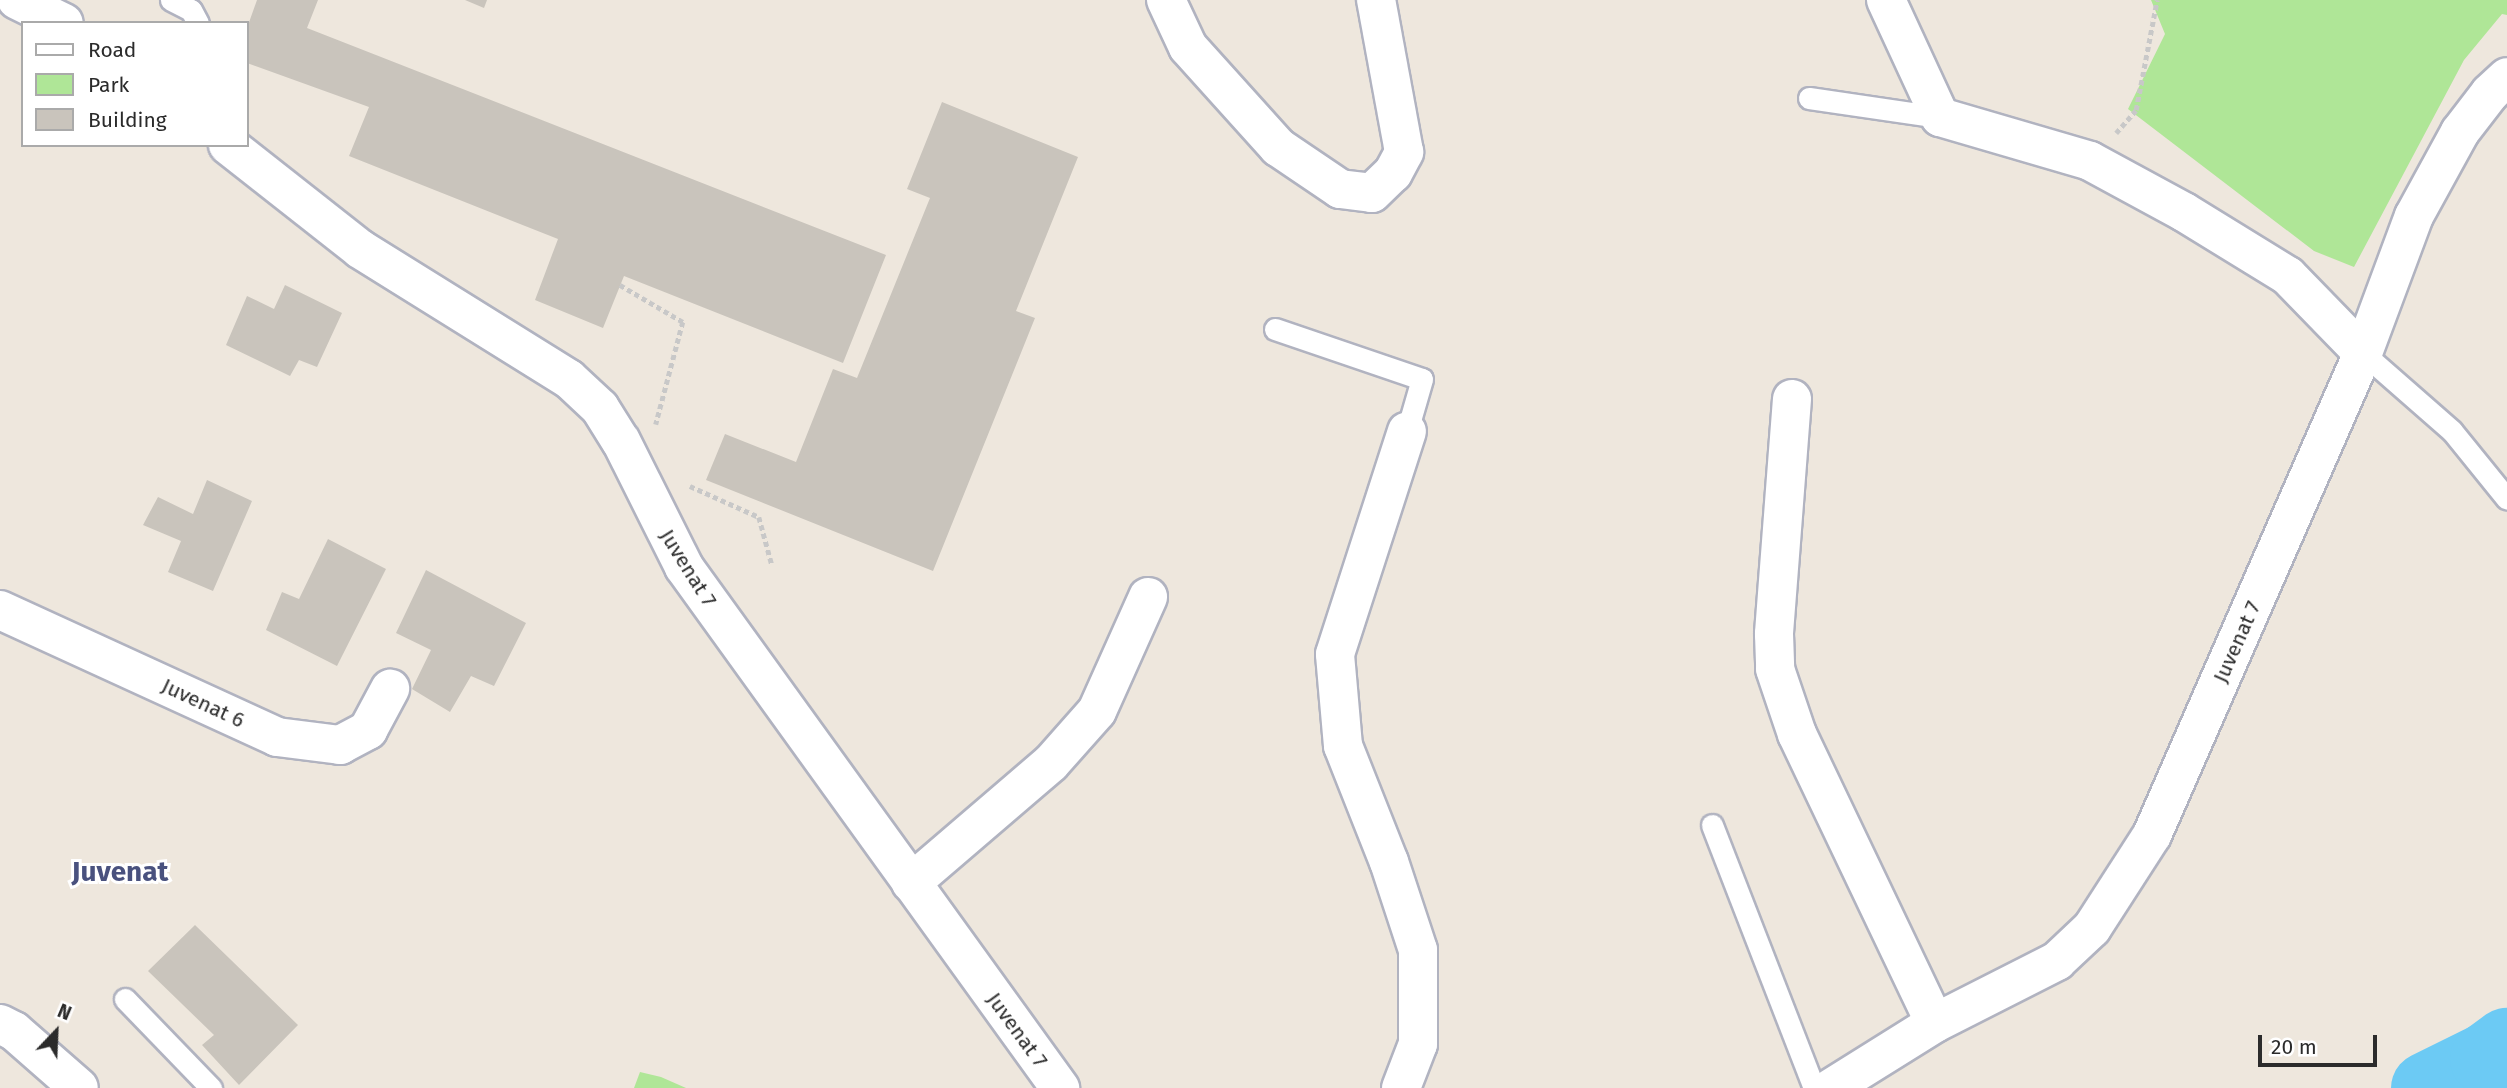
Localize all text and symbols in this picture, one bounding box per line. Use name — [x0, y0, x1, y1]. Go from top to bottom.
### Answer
legend — [21, 21, 248, 147]
text: Road — [88, 37, 136, 63]
text: Park — [88, 72, 129, 98]
text: Building — [88, 107, 167, 133]
street label: Juvenat 7 — [654, 525, 722, 611]
street label: Juvenat 7 — [2208, 597, 2266, 687]
street label: Juvenat 6 — [158, 673, 248, 733]
district label: Juvenat — [72, 855, 168, 889]
street label: Juvenat 7 — [981, 988, 1053, 1072]
north arrow — [21, 997, 91, 1067]
text: N — [54, 999, 75, 1025]
scale bar — [2262, 1021, 2381, 1066]
text: 20 m — [2271, 1034, 2317, 1060]

